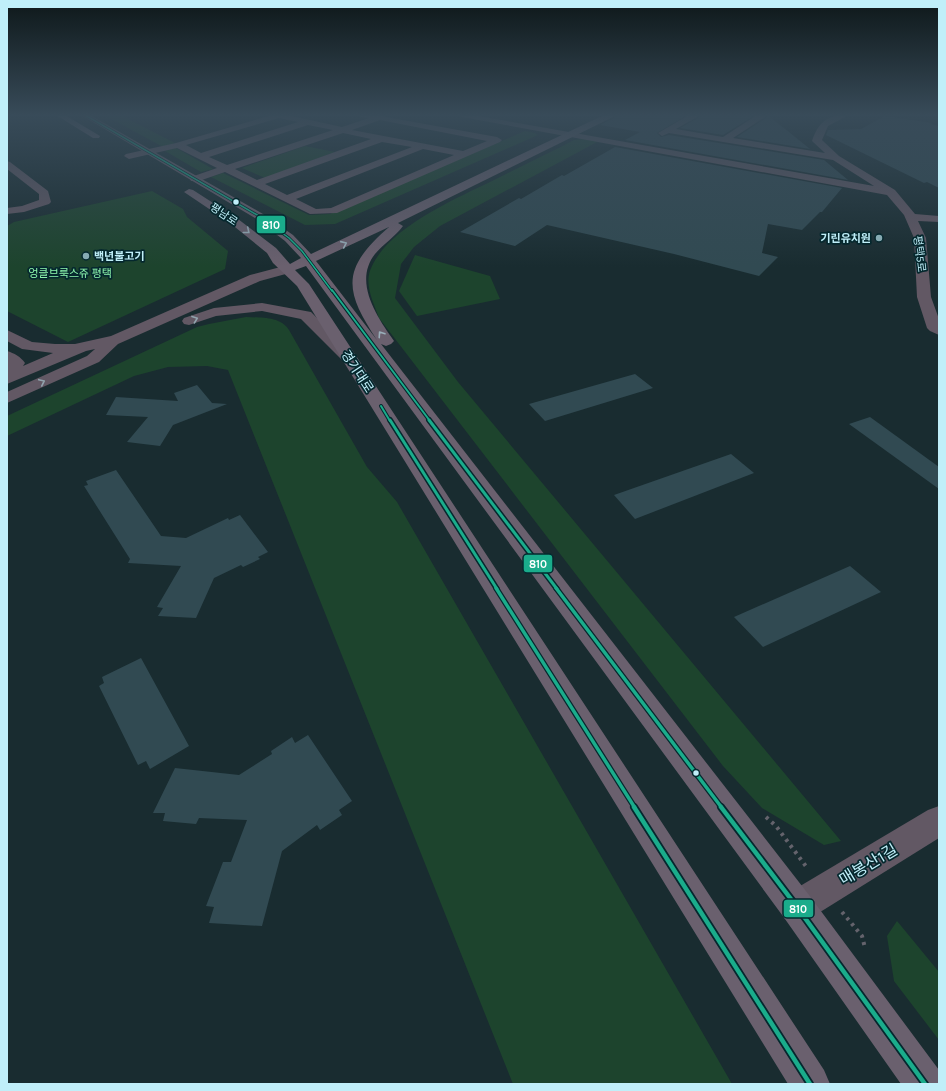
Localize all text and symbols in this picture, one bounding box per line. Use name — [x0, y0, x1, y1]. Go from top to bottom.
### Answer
unlabelled marker — [231, 197, 241, 207]
street label: 평남로 — [207, 201, 240, 228]
line badge: 810 — [256, 215, 286, 234]
text: 810 — [262, 219, 280, 232]
one-way arrow — [243, 227, 250, 234]
place label: 기린유치원 — [820, 232, 871, 245]
marker: 기린유치원 — [874, 233, 884, 243]
street label: 평택5로 — [911, 235, 928, 273]
one-way arrow — [340, 241, 347, 249]
place label: 백년불고기 — [94, 250, 145, 263]
marker: 백년불고기 — [81, 251, 91, 261]
park label: 엉클브룩스쥬 평택 — [28, 267, 112, 280]
one-way arrow — [191, 315, 198, 323]
one-way arrow — [378, 331, 386, 338]
street label: 경기대로 — [338, 347, 377, 395]
one-way arrow — [38, 379, 46, 387]
line badge: 810 — [523, 554, 553, 573]
text: 810 — [529, 558, 547, 571]
unlabelled marker — [691, 768, 701, 778]
street label: 매봉산1길 — [836, 840, 901, 889]
line badge: 810 — [783, 899, 814, 918]
text: 810 — [789, 903, 807, 916]

